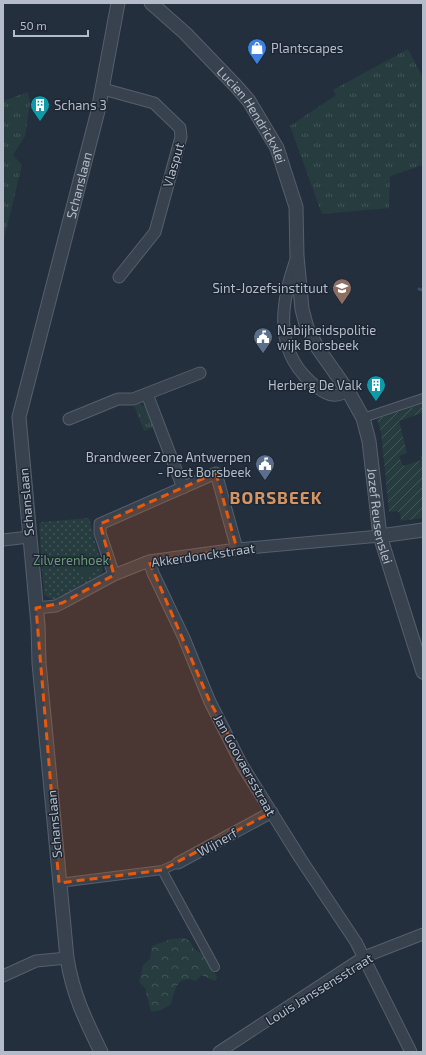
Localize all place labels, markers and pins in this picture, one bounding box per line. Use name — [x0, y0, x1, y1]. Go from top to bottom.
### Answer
shop icon: Plantscapes — [246, 37, 268, 65]
place label: Plantscapes — [271, 40, 343, 56]
building icon: Schans 3 — [29, 94, 51, 122]
place label: Schans 3 — [54, 97, 107, 113]
school or university icon: Sint-Jozefsinstituut — [331, 277, 353, 305]
place label: Sint-Jozefsinstituut — [212, 280, 328, 296]
place label: Nabijheidspolitie wijk Borsbeek — [277, 322, 376, 353]
public building icon: Nabijheidspolitie wijk Borsbeek — [252, 326, 274, 354]
building icon: Herberg De Valk — [365, 374, 387, 402]
place label: Herberg De Valk — [268, 377, 362, 393]
place label: Brandweer Zone Antwerpen - Post Borsbeek — [86, 449, 251, 480]
public building icon: Brandweer Zone Antwerpen - Post Borsbeek — [254, 453, 276, 481]

